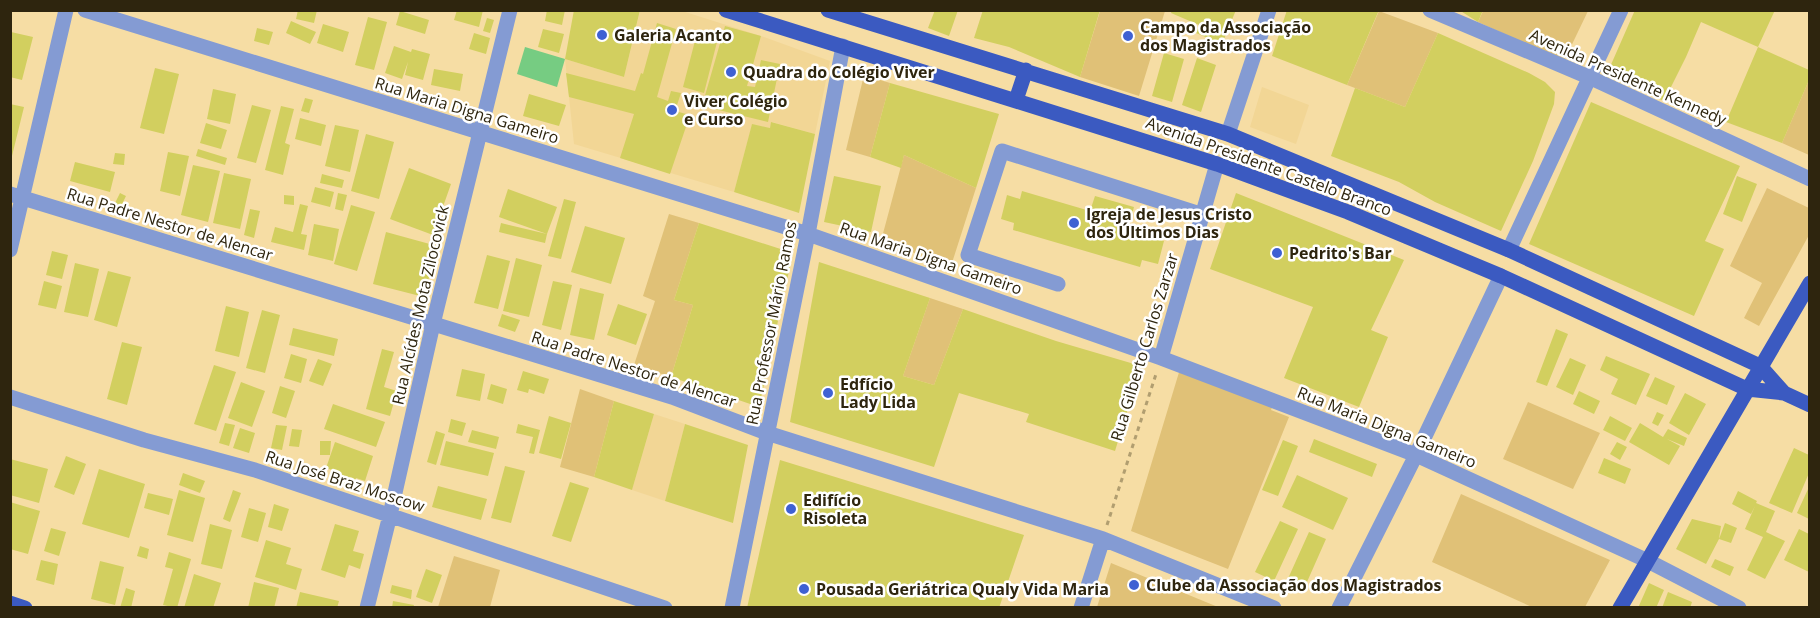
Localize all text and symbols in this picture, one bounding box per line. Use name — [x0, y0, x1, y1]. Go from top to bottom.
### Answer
place label: Campo da Associação dos Magistrados — [1140, 16, 1311, 56]
place label: Galeria Acanto — [614, 24, 732, 46]
street label: Avenida Presidente Kennedy — [1526, 24, 1731, 131]
marker: Galeria Acanto — [595, 28, 609, 42]
marker: Campo da Associação dos Magistrados — [1121, 29, 1135, 43]
place label: Quadra do Colégio Viver — [743, 61, 935, 83]
marker: Quadra do Colégio Viver — [724, 65, 738, 79]
street label: Rua Maria Digna Gameiro — [372, 72, 562, 148]
place label: Viver Colégio e Curso — [684, 90, 788, 130]
marker: Viver Colégio e Curso — [665, 103, 679, 117]
street label: Avenida Presidente Castelo Branco — [1143, 111, 1395, 221]
street label: Rua Padre Nestor de Alencar — [64, 182, 276, 266]
street label: Rua Alcídes Mota Zilocovick — [386, 202, 454, 407]
place label: Igreja de Jesus Cristo dos Últimos Dias — [1086, 203, 1252, 243]
street label: Rua Maria Digna Gameiro — [837, 216, 1025, 300]
marker: Igreja de Jesus Cristo dos Últimos Dias — [1067, 216, 1081, 230]
street label: Rua Professor Mário Ramos — [740, 219, 802, 427]
place label: Pedrito's Bar — [1289, 242, 1392, 264]
marker: Pedrito's Bar — [1270, 246, 1284, 260]
street label: Rua Gilberto Carlos Zarzar — [1105, 250, 1183, 444]
street label: Rua Padre Nestor de Alencar — [529, 325, 740, 413]
place label: Edfício Lady Lida — [840, 373, 916, 413]
street label: Rua Maria Digna Gameiro — [1294, 381, 1480, 473]
marker: Edfício Lady Lida — [821, 386, 835, 400]
street label: Rua José Braz Moscow — [263, 445, 428, 517]
place label: Edifício Risoleta — [803, 489, 867, 529]
marker: Edifício Risoleta — [784, 502, 798, 516]
place label: Clube da Associação dos Magistrados — [1146, 574, 1442, 596]
place label: Pousada Geriátrica Qualy Vida Maria — [816, 578, 1109, 600]
marker: Clube da Associação dos Magistrados — [1127, 578, 1141, 592]
marker: Pousada Geriátrica Qualy Vida Maria — [797, 582, 811, 596]

